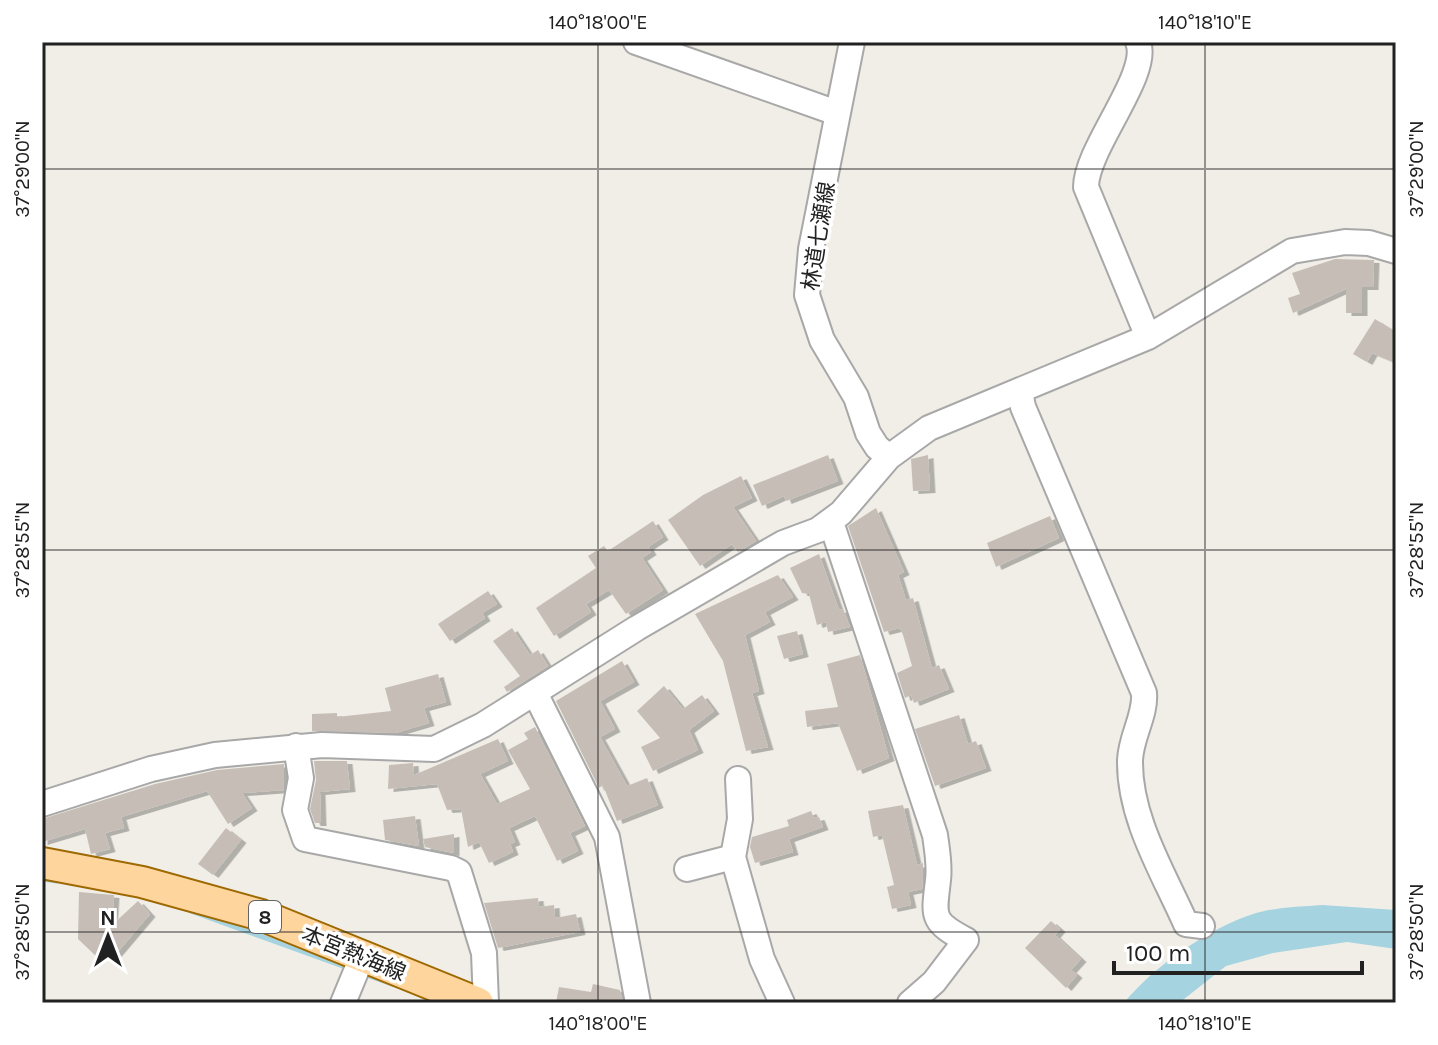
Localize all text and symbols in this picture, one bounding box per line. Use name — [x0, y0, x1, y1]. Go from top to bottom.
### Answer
text: 140°18'00"E — [548, 11, 648, 34]
text: 140°18'10"E — [1158, 11, 1252, 34]
text: 37°29'00"N — [11, 120, 34, 218]
text: 37°29'00"N — [1405, 120, 1428, 218]
street label: 林道七瀬線 — [798, 180, 840, 293]
text: 37°28'55"N — [11, 502, 34, 598]
text: 37°28'55"N — [1405, 502, 1428, 598]
text: 37°28'50"N — [11, 883, 34, 981]
text: 37°28'50"N — [1405, 883, 1428, 981]
north arrow — [68, 897, 148, 977]
road number: 8 — [249, 901, 281, 933]
text: N — [100, 905, 116, 931]
street label: 本宮熱海線 — [298, 921, 409, 987]
scale bar — [1114, 925, 1362, 975]
text: 100 m — [1126, 939, 1191, 967]
text: 140°18'00"E — [548, 1012, 648, 1035]
text: 140°18'10"E — [1158, 1012, 1252, 1035]

